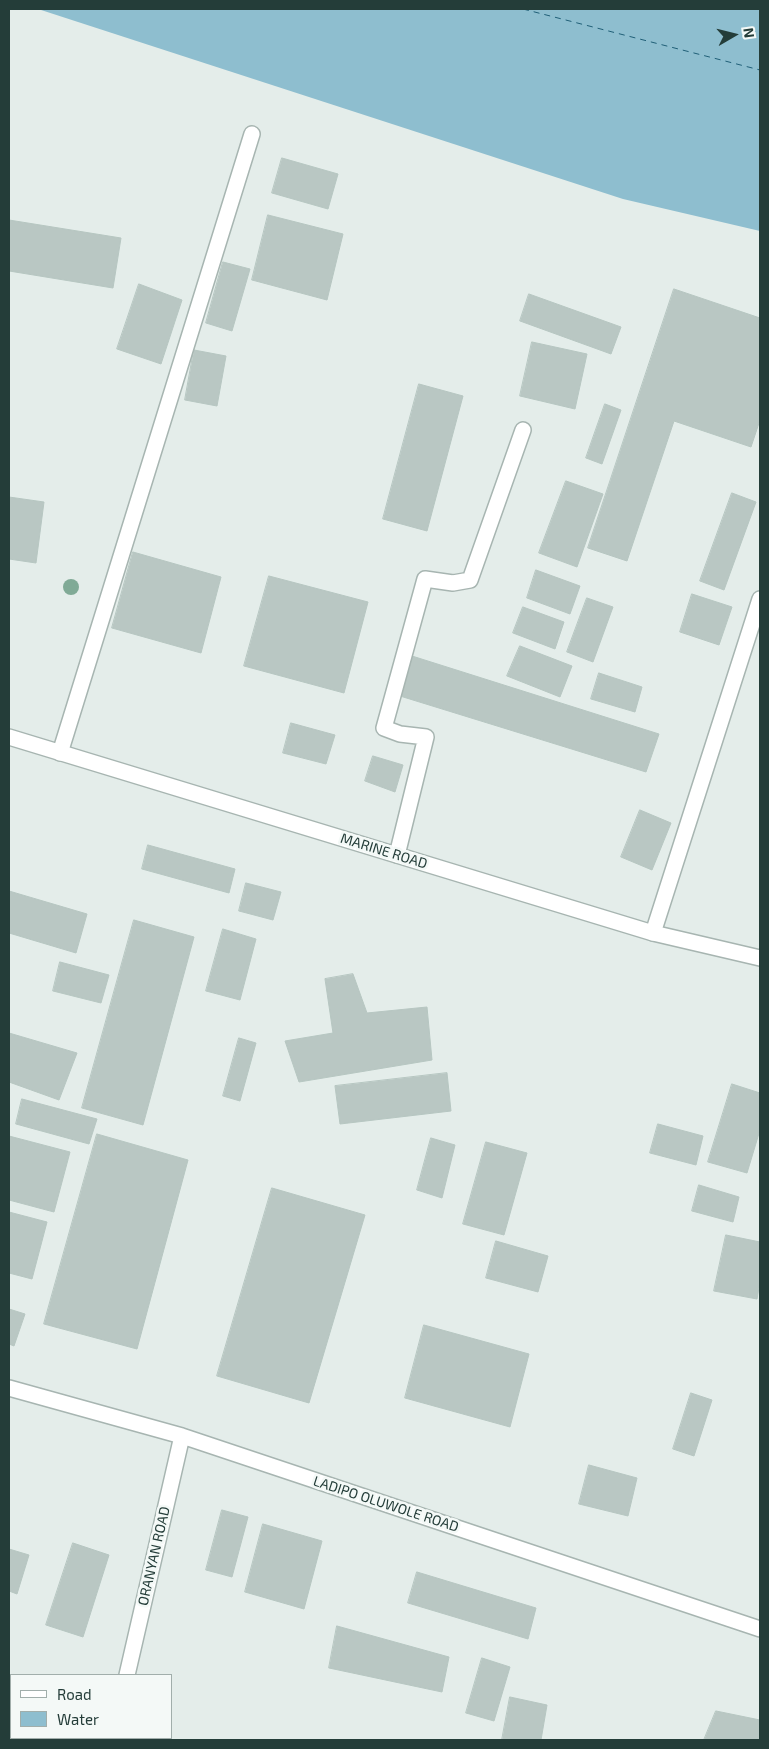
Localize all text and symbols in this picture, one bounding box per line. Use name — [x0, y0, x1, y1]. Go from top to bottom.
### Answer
north arrow — [709, 10, 759, 60]
text: N — [740, 27, 758, 39]
street label: MARINE ROAD — [338, 830, 430, 872]
street label: LADIPO OLUWOLE ROAD — [311, 1473, 461, 1535]
street label: ORANYAN ROAD — [134, 1505, 174, 1607]
legend — [10, 1674, 172, 1739]
text: Road — [57, 1685, 92, 1703]
text: Water — [57, 1710, 99, 1728]

